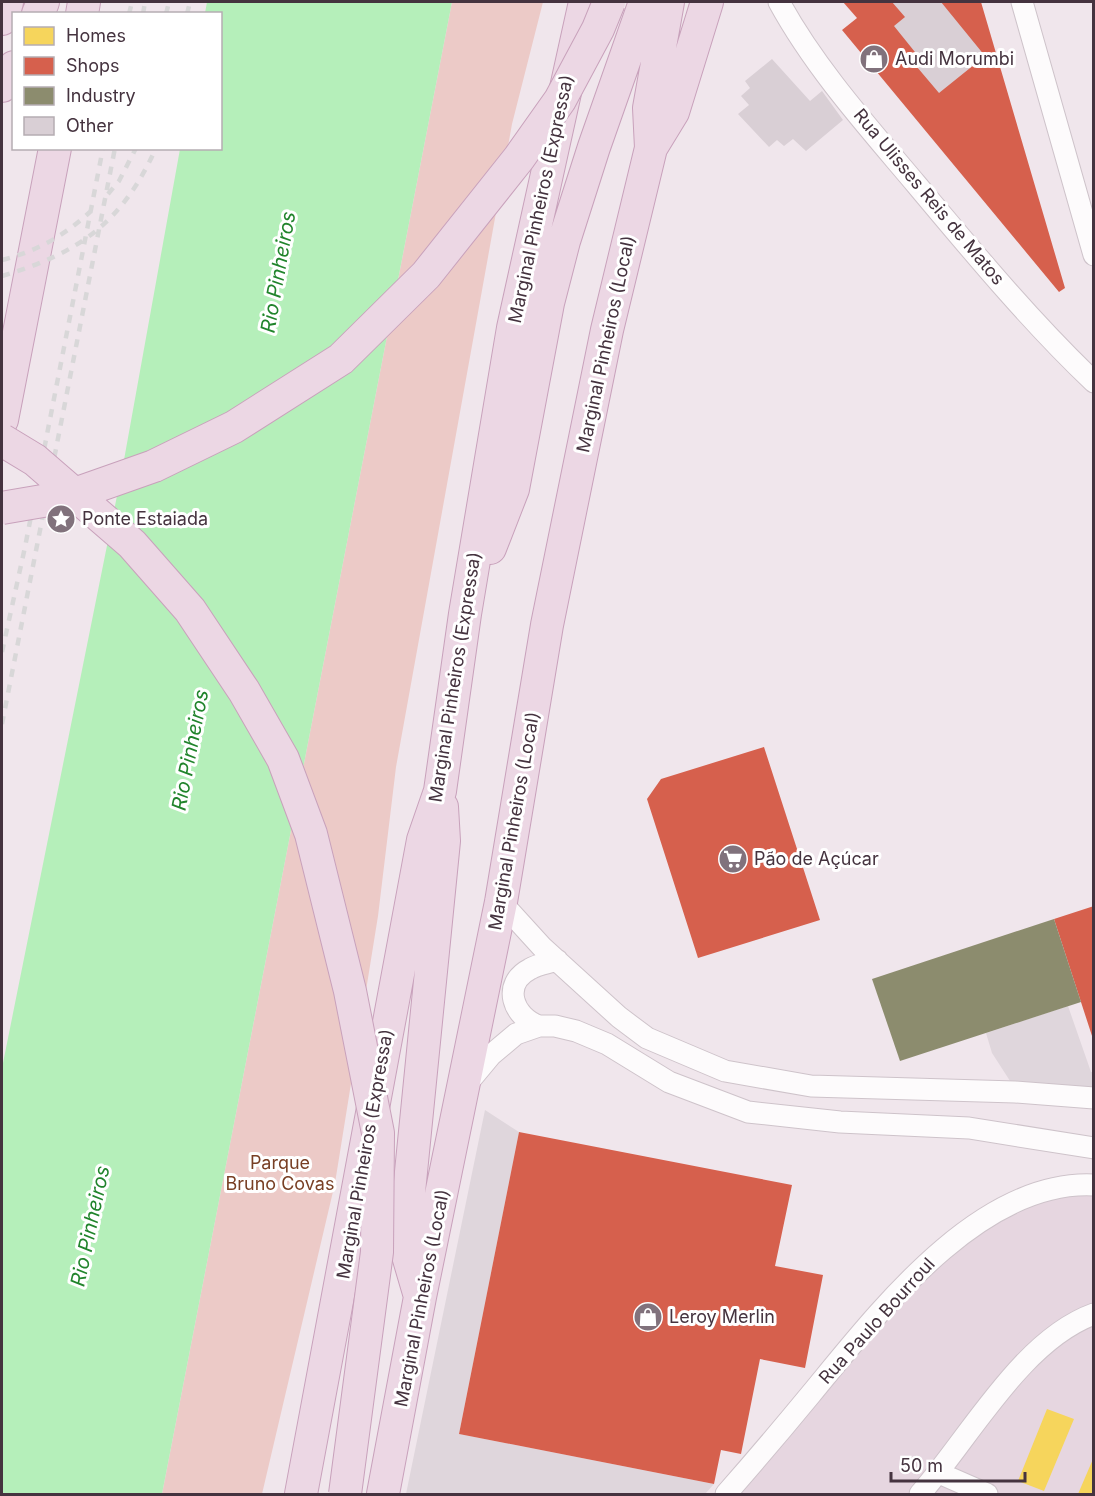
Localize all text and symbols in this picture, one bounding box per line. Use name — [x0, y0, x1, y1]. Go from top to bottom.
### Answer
legend — [12, 12, 222, 150]
text: Homes — [66, 25, 126, 46]
shop icon: Audi Morumbi — [858, 43, 890, 75]
place label: Audi Morumbi — [895, 48, 1014, 69]
text: Shops — [66, 55, 120, 76]
street label: Marginal Pinheiros (Expressa) — [504, 73, 577, 325]
text: Industry — [66, 85, 136, 106]
street label: Rua Ulisses Reis de Matos — [850, 104, 1009, 289]
text: Other — [66, 115, 114, 136]
water label: Rio Pinheiros — [256, 209, 300, 335]
street label: Marginal Pinheiros (Local) — [572, 233, 639, 454]
place icon: Ponte Estaiada — [45, 503, 77, 535]
place label: Ponte Estaiada — [82, 508, 208, 529]
street label: Marginal Pinheiros (Expressa) — [424, 550, 485, 804]
water label: Rio Pinheiros — [167, 687, 213, 813]
street label: Marginal Pinheiros (Local) — [484, 710, 543, 932]
supermarket icon: Pão de Açúcar — [717, 843, 749, 875]
place label: Pão de Açúcar — [754, 848, 879, 869]
street label: Marginal Pinheiros (Expressa) — [332, 1027, 397, 1280]
park label: Parque Bruno Covas — [226, 1152, 334, 1194]
water label: Rio Pinheiros — [66, 1163, 114, 1289]
street label: Marginal Pinheiros (Local) — [390, 1187, 453, 1409]
street label: Rua Paulo Bourroul — [814, 1253, 939, 1388]
shop icon: Leroy Merlin — [632, 1301, 664, 1333]
place label: Leroy Merlin — [669, 1306, 775, 1327]
scale bar — [891, 1445, 1024, 1483]
text: 50 m — [900, 1455, 943, 1476]

